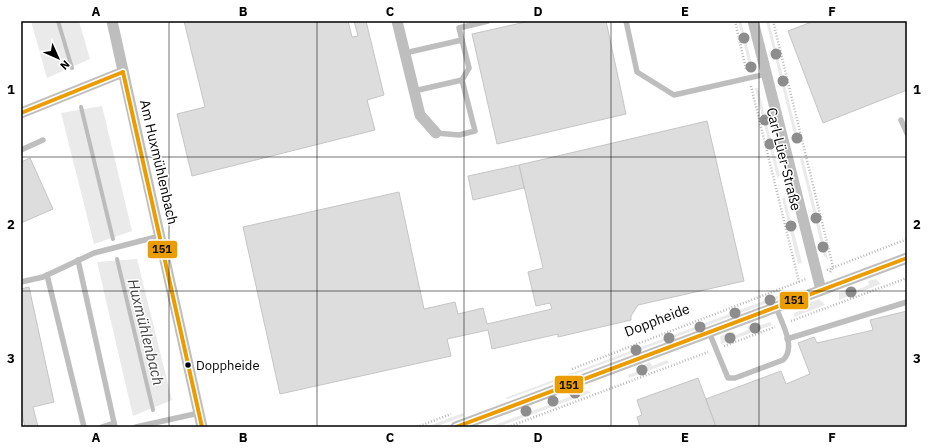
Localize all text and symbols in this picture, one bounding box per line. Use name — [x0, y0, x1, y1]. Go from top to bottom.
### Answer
text: A — [92, 3, 101, 20]
text: B — [239, 3, 248, 20]
text: C — [386, 3, 395, 20]
text: D — [533, 3, 543, 20]
text: E — [681, 3, 689, 20]
text: F — [828, 3, 836, 20]
north arrow — [38, 38, 78, 78]
text: N — [57, 57, 73, 73]
text: 1 — [7, 81, 15, 98]
text: 1 — [913, 81, 921, 98]
street label: Am Huxmühlenbach — [136, 98, 182, 226]
street label: Carl-Lüer-Straße — [763, 106, 806, 213]
text: 2 — [7, 216, 15, 233]
text: 2 — [913, 216, 921, 233]
line badge: 151 — [147, 240, 178, 259]
text: 151 — [152, 242, 172, 256]
water label: Huxmühlenbach — [124, 277, 168, 387]
line badge: 151 — [779, 291, 809, 310]
text: 151 — [784, 293, 804, 307]
street label: Doppheide — [622, 299, 692, 341]
text: 3 — [7, 350, 15, 367]
text: 3 — [913, 350, 921, 367]
place label: Doppheide — [196, 357, 260, 374]
marker: Doppheide — [183, 360, 193, 370]
line badge: 151 — [554, 375, 584, 394]
text: 151 — [559, 378, 579, 392]
text: A — [92, 429, 101, 446]
text: B — [239, 429, 248, 446]
text: C — [386, 429, 395, 446]
text: D — [533, 429, 543, 446]
text: E — [681, 429, 689, 446]
text: F — [828, 429, 836, 446]

